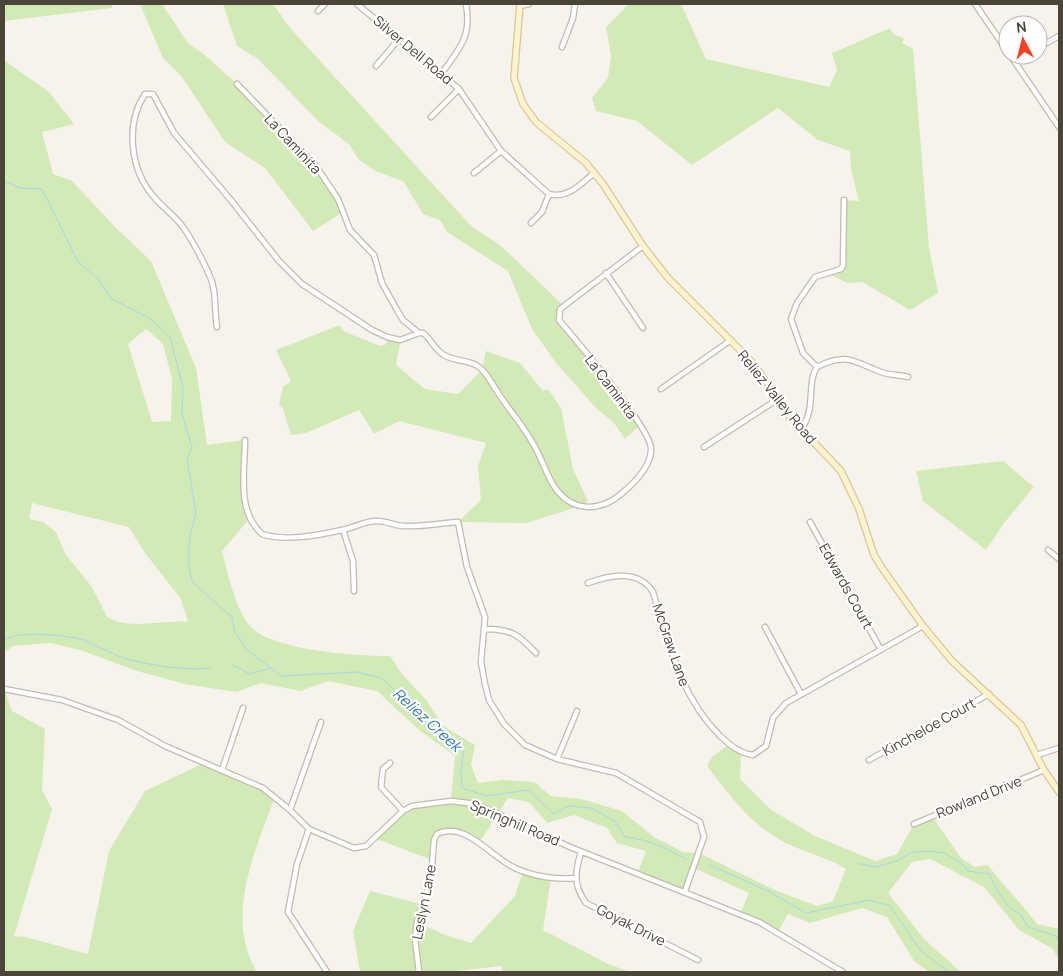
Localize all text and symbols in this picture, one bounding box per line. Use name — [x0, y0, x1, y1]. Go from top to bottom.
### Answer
street label: Silver Dell Road — [370, 11, 457, 88]
north arrow — [998, 15, 1048, 65]
text: N — [1015, 17, 1028, 37]
street label: La Caminita — [261, 110, 326, 178]
street label: Reliez Valley Road — [734, 346, 821, 448]
street label: La Caminita — [581, 351, 642, 423]
street label: Edwards Court — [815, 540, 878, 632]
street label: McGraw Lane — [648, 601, 695, 689]
water label: Reliez Creek — [388, 683, 468, 758]
street label: Kincheloe Court — [879, 693, 979, 760]
street label: Rowland Drive — [933, 771, 1024, 822]
street label: Springhill Road — [467, 795, 563, 850]
street label: Leslyn Lane — [407, 863, 440, 941]
street label: Goyak Drive — [593, 899, 669, 950]

